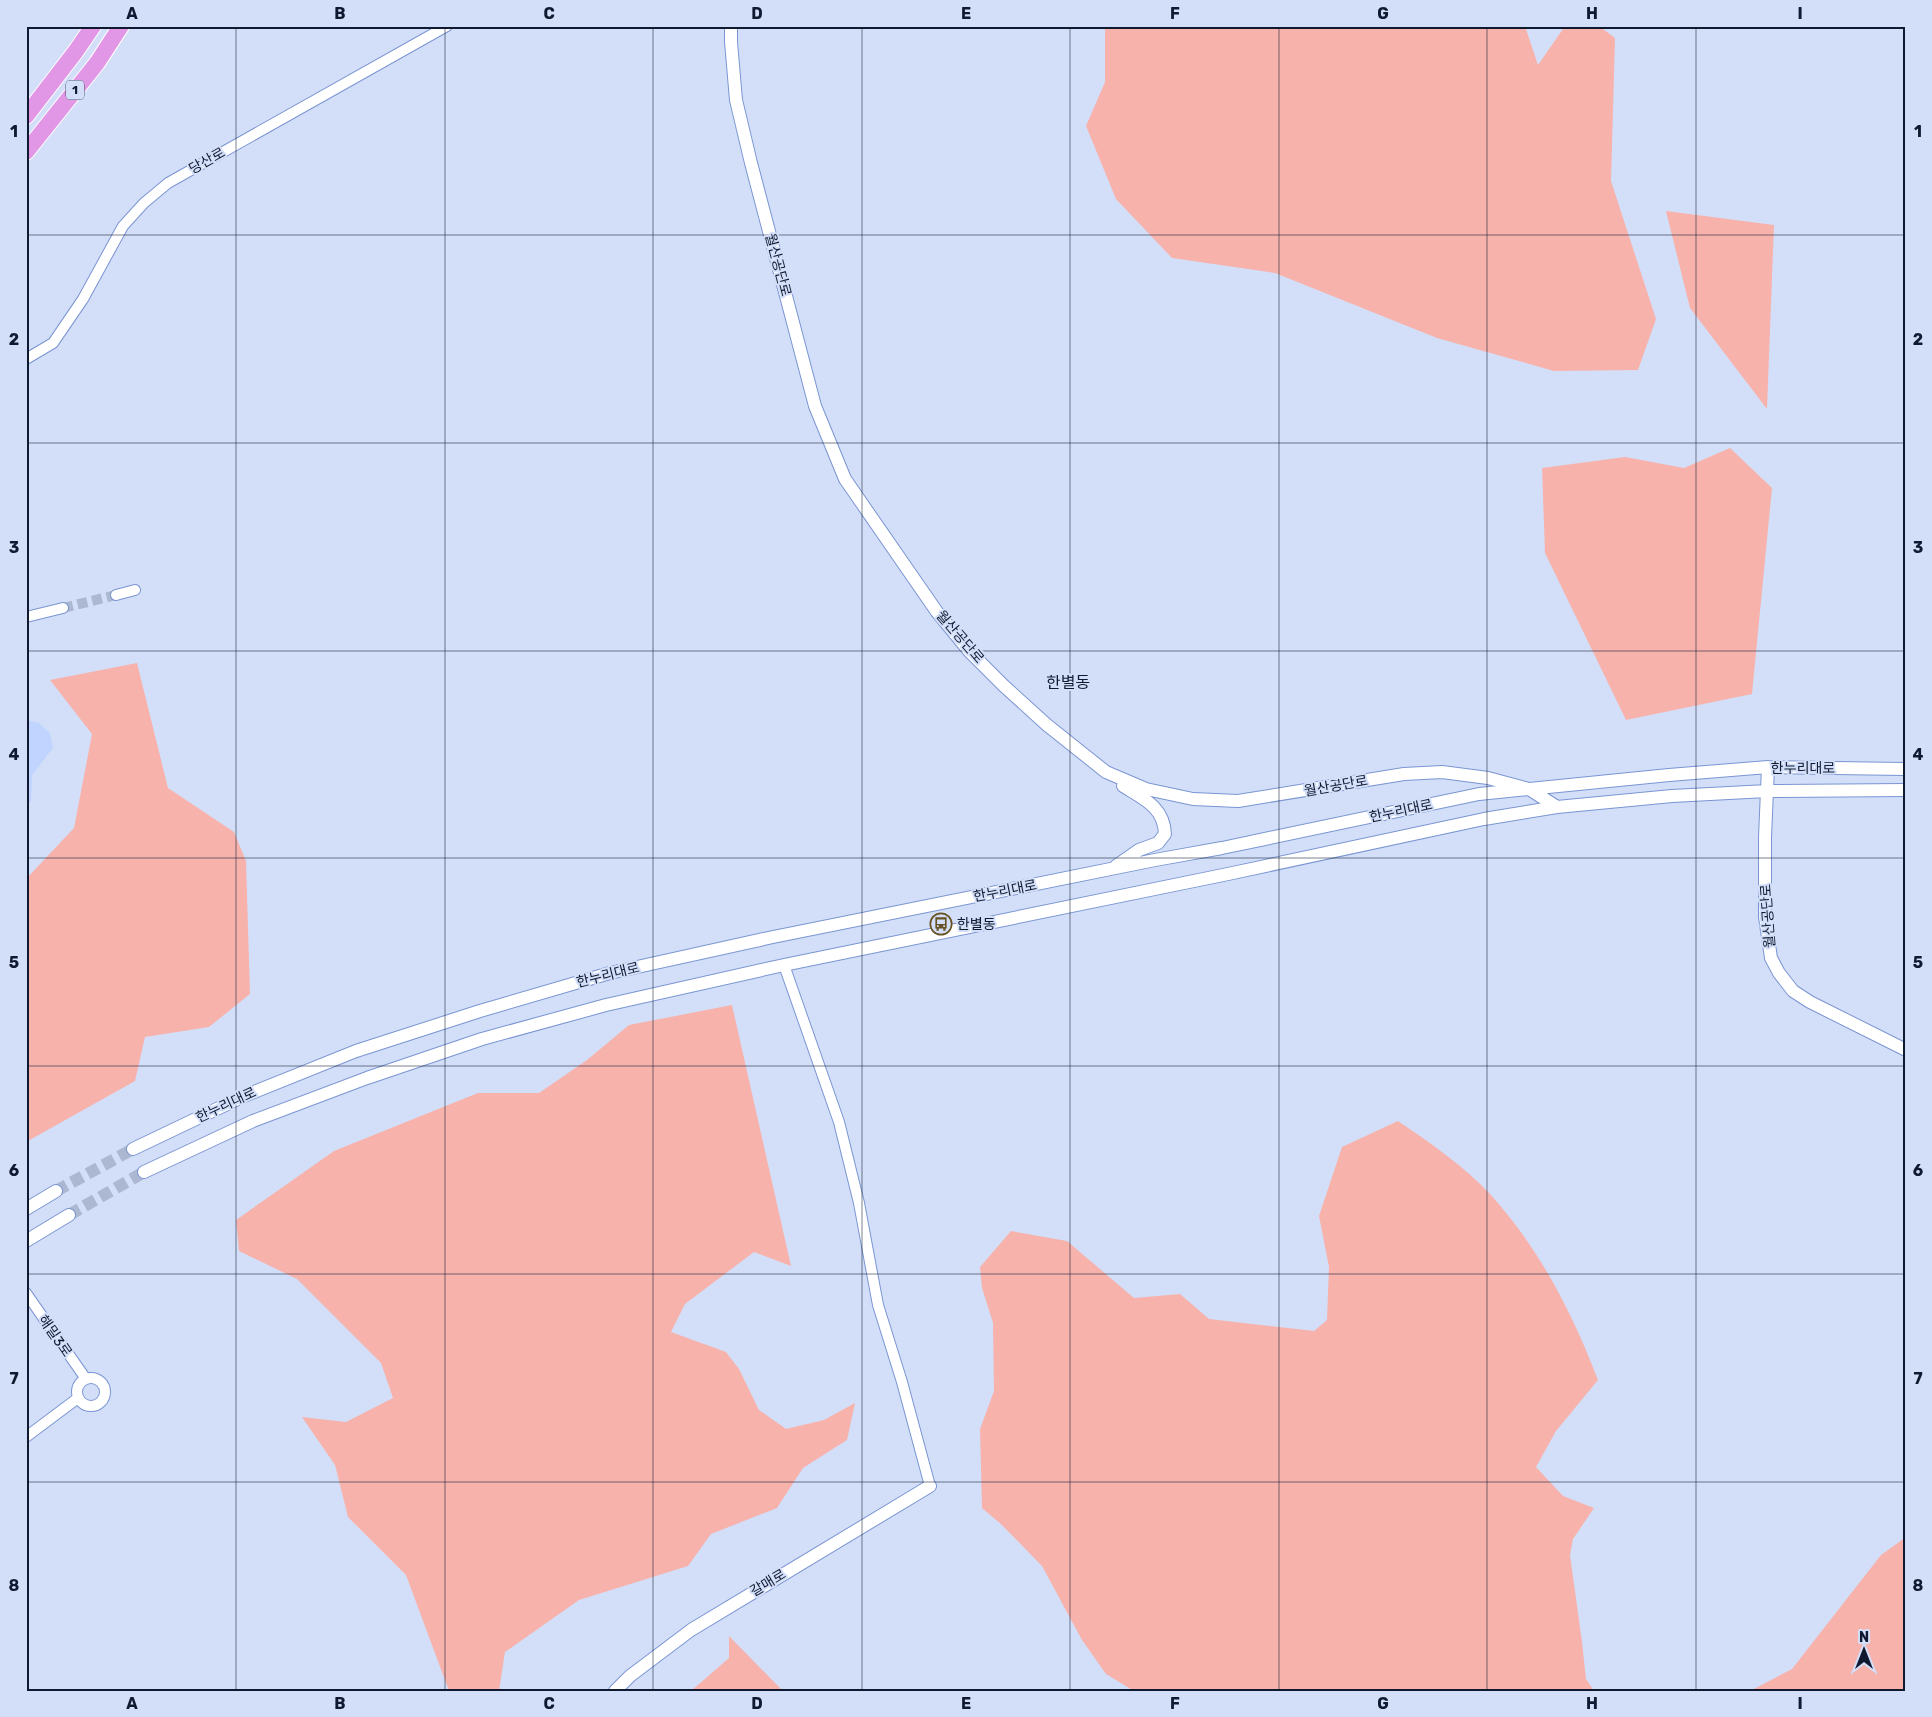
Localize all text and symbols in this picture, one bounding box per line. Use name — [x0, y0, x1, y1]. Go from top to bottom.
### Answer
text: A — [126, 4, 138, 23]
text: B — [334, 4, 346, 23]
text: C — [543, 4, 555, 23]
text: D — [751, 4, 763, 23]
text: E — [961, 4, 971, 23]
text: F — [1170, 4, 1180, 23]
text: G — [1377, 4, 1389, 23]
text: H — [1586, 4, 1598, 23]
text: I — [1797, 4, 1803, 23]
road number: 1 — [66, 80, 84, 100]
text: 1 — [10, 122, 18, 141]
text: 1 — [1914, 122, 1922, 141]
street label: 당산로 — [186, 144, 228, 178]
street label: 월산공단로 — [761, 232, 795, 298]
text: 2 — [9, 330, 19, 349]
text: 2 — [1913, 330, 1923, 349]
text: 3 — [9, 538, 19, 557]
text: 3 — [1913, 538, 1923, 557]
street label: 월산공단로 — [932, 607, 988, 667]
district label: 한별동 — [1046, 673, 1090, 692]
text: 4 — [9, 745, 20, 764]
text: 4 — [1913, 745, 1924, 764]
street label: 한누리대로 — [1771, 760, 1835, 777]
street label: 월산공단로 — [1303, 772, 1369, 800]
street label: 한누리대로 — [1368, 796, 1434, 826]
street label: 한누리대로 — [972, 876, 1038, 905]
street label: 월산공단로 — [1757, 883, 1779, 949]
bus stop icon: 한별동 — [929, 912, 953, 936]
place label: 한별동 — [957, 916, 996, 933]
text: 5 — [9, 953, 19, 972]
text: 5 — [1913, 953, 1923, 972]
street label: 한누리대로 — [575, 959, 641, 991]
street label: 한누리대로 — [193, 1084, 259, 1126]
text: 6 — [9, 1161, 19, 1180]
text: 6 — [1913, 1161, 1923, 1180]
street label: 해밀3로 — [35, 1312, 76, 1360]
text: 7 — [9, 1369, 19, 1388]
text: 7 — [1913, 1369, 1923, 1388]
street label: 갈매로 — [747, 1566, 789, 1600]
text: 8 — [9, 1576, 20, 1595]
text: 8 — [1913, 1576, 1924, 1595]
north arrow — [1840, 1624, 1890, 1674]
text: N — [1859, 1629, 1869, 1646]
text: A — [126, 1694, 138, 1713]
text: B — [334, 1694, 346, 1713]
text: C — [543, 1694, 555, 1713]
text: D — [751, 1694, 763, 1713]
text: E — [961, 1694, 971, 1713]
text: F — [1170, 1694, 1180, 1713]
text: G — [1377, 1694, 1389, 1713]
text: H — [1586, 1694, 1598, 1713]
text: I — [1797, 1694, 1803, 1713]

